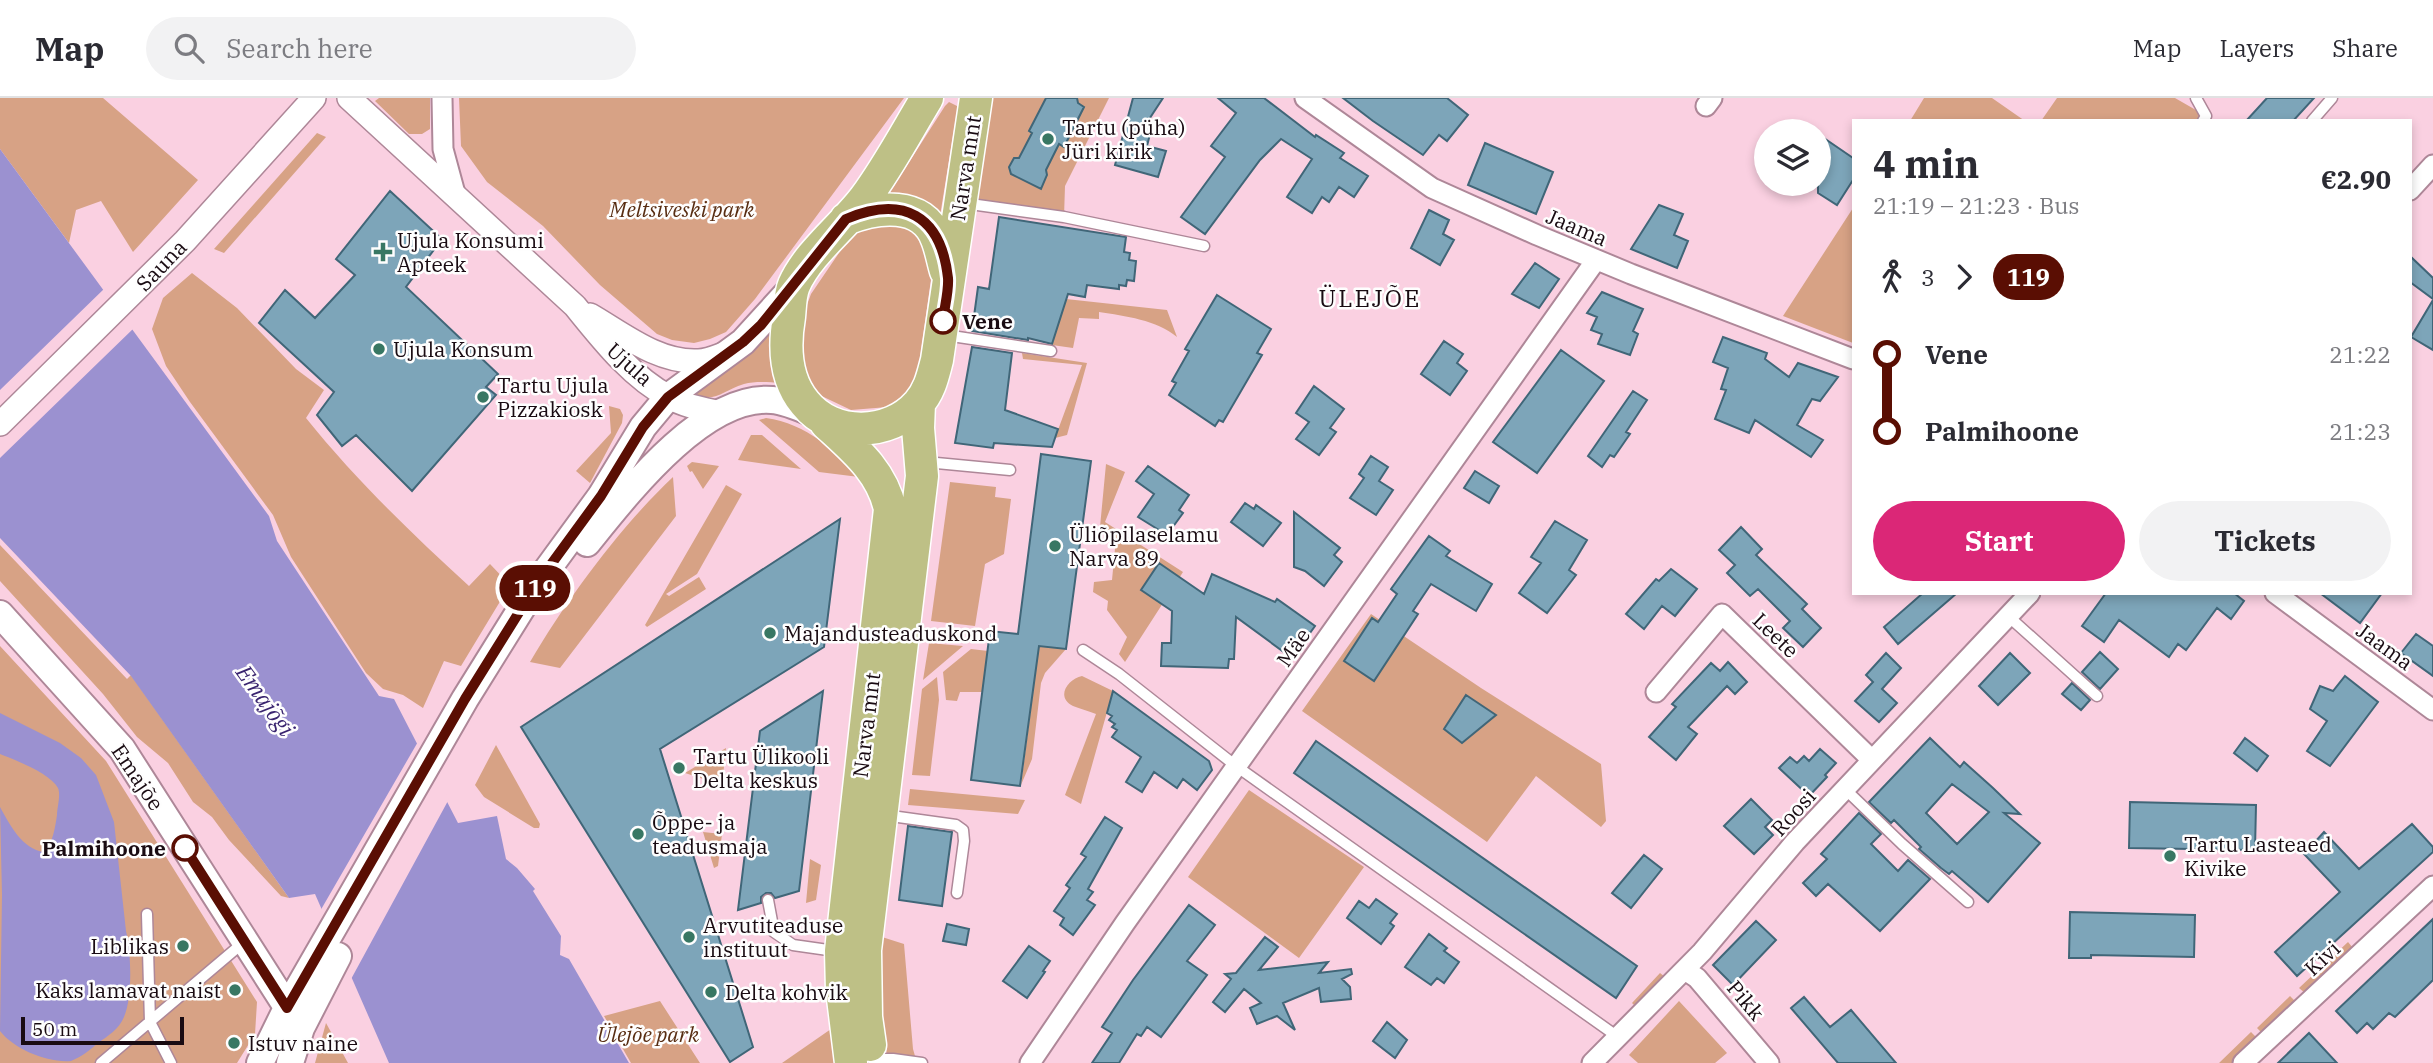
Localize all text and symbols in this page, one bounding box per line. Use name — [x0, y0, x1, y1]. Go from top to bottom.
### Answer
search box — [146, 17, 636, 80]
text: Map — [35, 27, 104, 70]
icon: search — [170, 29, 208, 67]
text: Search here — [226, 31, 373, 65]
text: Map — [2133, 32, 2181, 64]
text: Layers — [2219, 32, 2294, 64]
text: Share — [2332, 32, 2398, 64]
place label: Tartu (püha) Jüri kirik — [1062, 113, 1185, 165]
street label: Narva mnt — [943, 114, 987, 222]
map controls — [1754, 119, 1831, 196]
button: layers — [1754, 119, 1831, 196]
marker: Tartu (püha) Jüri kirik — [1040, 131, 1056, 147]
text: 4 min — [1873, 139, 1979, 188]
text: €2.90 — [2321, 162, 2391, 196]
text: 21:19 – 21:23 · Bus — [1873, 190, 2080, 220]
park label: Meltsiveski park — [609, 195, 755, 223]
street label: Jaama — [1542, 202, 1612, 252]
place label: Ujula Konsumi Apteek — [397, 226, 544, 278]
street label: Sauna — [130, 233, 192, 297]
marker: Ujula Konsumi Apteek — [375, 244, 391, 260]
icon: walk — [1873, 258, 1911, 296]
icon: forward — [1945, 258, 1983, 296]
text: 119 — [2007, 261, 2050, 293]
text: 3 — [1921, 262, 1935, 292]
district label: ÜLEJÕE — [1319, 282, 1421, 314]
place label: Vene — [962, 307, 1013, 335]
marker: Vene — [930, 308, 956, 334]
place label: Ujula Konsum — [393, 335, 533, 363]
street label: Ujula — [601, 336, 659, 392]
text: Vene — [1925, 337, 1988, 371]
text: 21:22 — [2329, 339, 2391, 369]
marker: Ujula Konsum — [371, 341, 387, 357]
place label: Tartu Ujula Pizzakiosk — [497, 371, 609, 423]
marker: Tartu Ujula Pizzakiosk — [475, 389, 491, 405]
text: Palmihoone — [1925, 414, 2079, 448]
text: 21:23 — [2329, 416, 2391, 446]
button: Start — [1873, 501, 2125, 581]
button: Tickets — [2139, 501, 2391, 581]
place label: Üliõpilaselamu Narva 89 — [1069, 520, 1219, 572]
marker: Üliõpilaselamu Narva 89 — [1047, 538, 1063, 554]
line badge: 119 — [495, 565, 575, 611]
text: 119 — [513, 572, 557, 604]
street label: Leete — [1747, 606, 1805, 664]
street label: Jaama — [2351, 616, 2419, 676]
place label: Majandusteaduskond — [784, 619, 997, 647]
street label: Mäe — [1270, 622, 1316, 672]
marker: Majandusteaduskond — [762, 625, 778, 641]
water label: Emajõgi — [230, 658, 302, 742]
street label: Narva mnt — [846, 671, 886, 779]
street label: Emajõe — [106, 738, 170, 816]
place label: Tartu Ülikooli Delta keskus — [693, 742, 829, 794]
marker: Tartu Ülikooli Delta keskus — [671, 760, 687, 776]
street label: Roosi — [1764, 782, 1822, 842]
place label: Õppe- ja teadusmaja — [652, 808, 768, 860]
marker: Õppe- ja teadusmaja — [630, 826, 646, 842]
place label: Tartu Lasteaed Kivike — [2184, 830, 2332, 882]
place label: Palmihoone — [42, 834, 166, 862]
marker: Palmihoone — [172, 835, 198, 861]
marker: Tartu Lasteaed Kivike — [2162, 848, 2178, 864]
place label: Arvutiteaduse instituut — [703, 911, 843, 963]
marker: Arvutiteaduse instituut — [681, 929, 697, 945]
place label: Liblikas — [90, 932, 169, 960]
street label: Kivi — [2298, 934, 2346, 982]
marker: Liblikas — [175, 938, 191, 954]
street label: Pikk — [1721, 974, 1771, 1027]
place label: Kaks lamavat naist — [35, 976, 221, 1004]
place label: Delta kohvik — [725, 978, 849, 1006]
marker: Kaks lamavat naist — [227, 982, 243, 998]
marker: Delta kohvik — [703, 984, 719, 1000]
scale bar — [21, 1014, 184, 1046]
text: 50 m — [32, 1017, 77, 1041]
park label: Ülejõe park — [597, 1020, 700, 1048]
place label: Istuv naine — [248, 1029, 358, 1057]
marker: Istuv naine — [226, 1035, 242, 1051]

